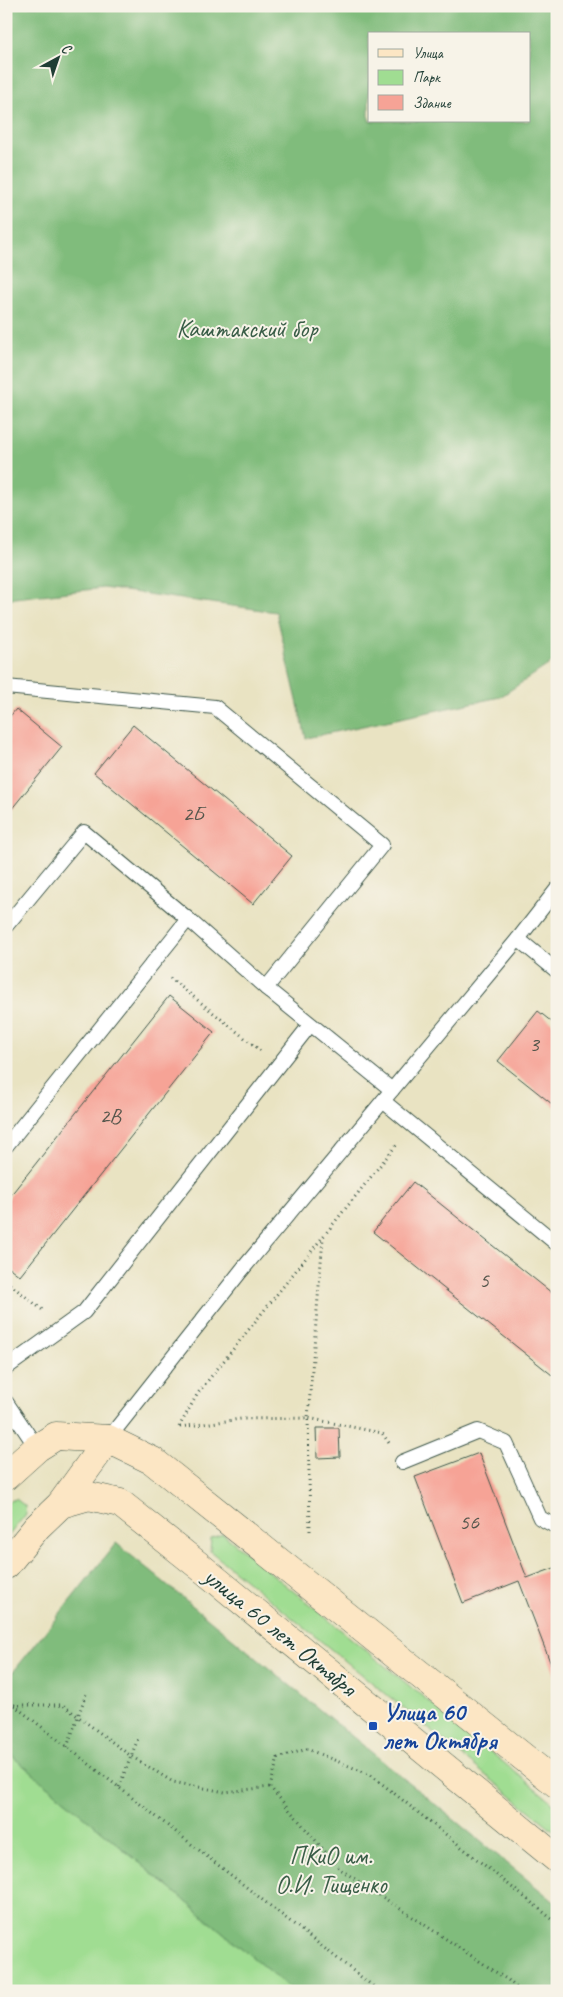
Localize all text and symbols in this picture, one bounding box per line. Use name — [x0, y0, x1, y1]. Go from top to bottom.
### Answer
north arrow — [32, 32, 82, 82]
legend — [368, 32, 530, 122]
text: С — [58, 40, 76, 59]
text: Улица — [413, 44, 444, 63]
text: Парк — [413, 68, 441, 87]
text: Здание — [413, 94, 452, 113]
park label: Каштакский бор — [177, 313, 319, 345]
house number: 2Б — [182, 800, 207, 828]
house number: 3 — [529, 1030, 541, 1058]
house number: 2В — [99, 1102, 122, 1130]
house number: 5 — [479, 1266, 490, 1294]
house number: 56 — [459, 1508, 480, 1536]
street label: улица 60 лет Октября — [195, 1559, 365, 1705]
place label: Улица 60 лет Октября — [383, 1696, 499, 1757]
marker: Улица 60 лет Октября — [367, 1720, 379, 1732]
park label: ПКиО им. О.И. Тищенко — [275, 1840, 388, 1901]

